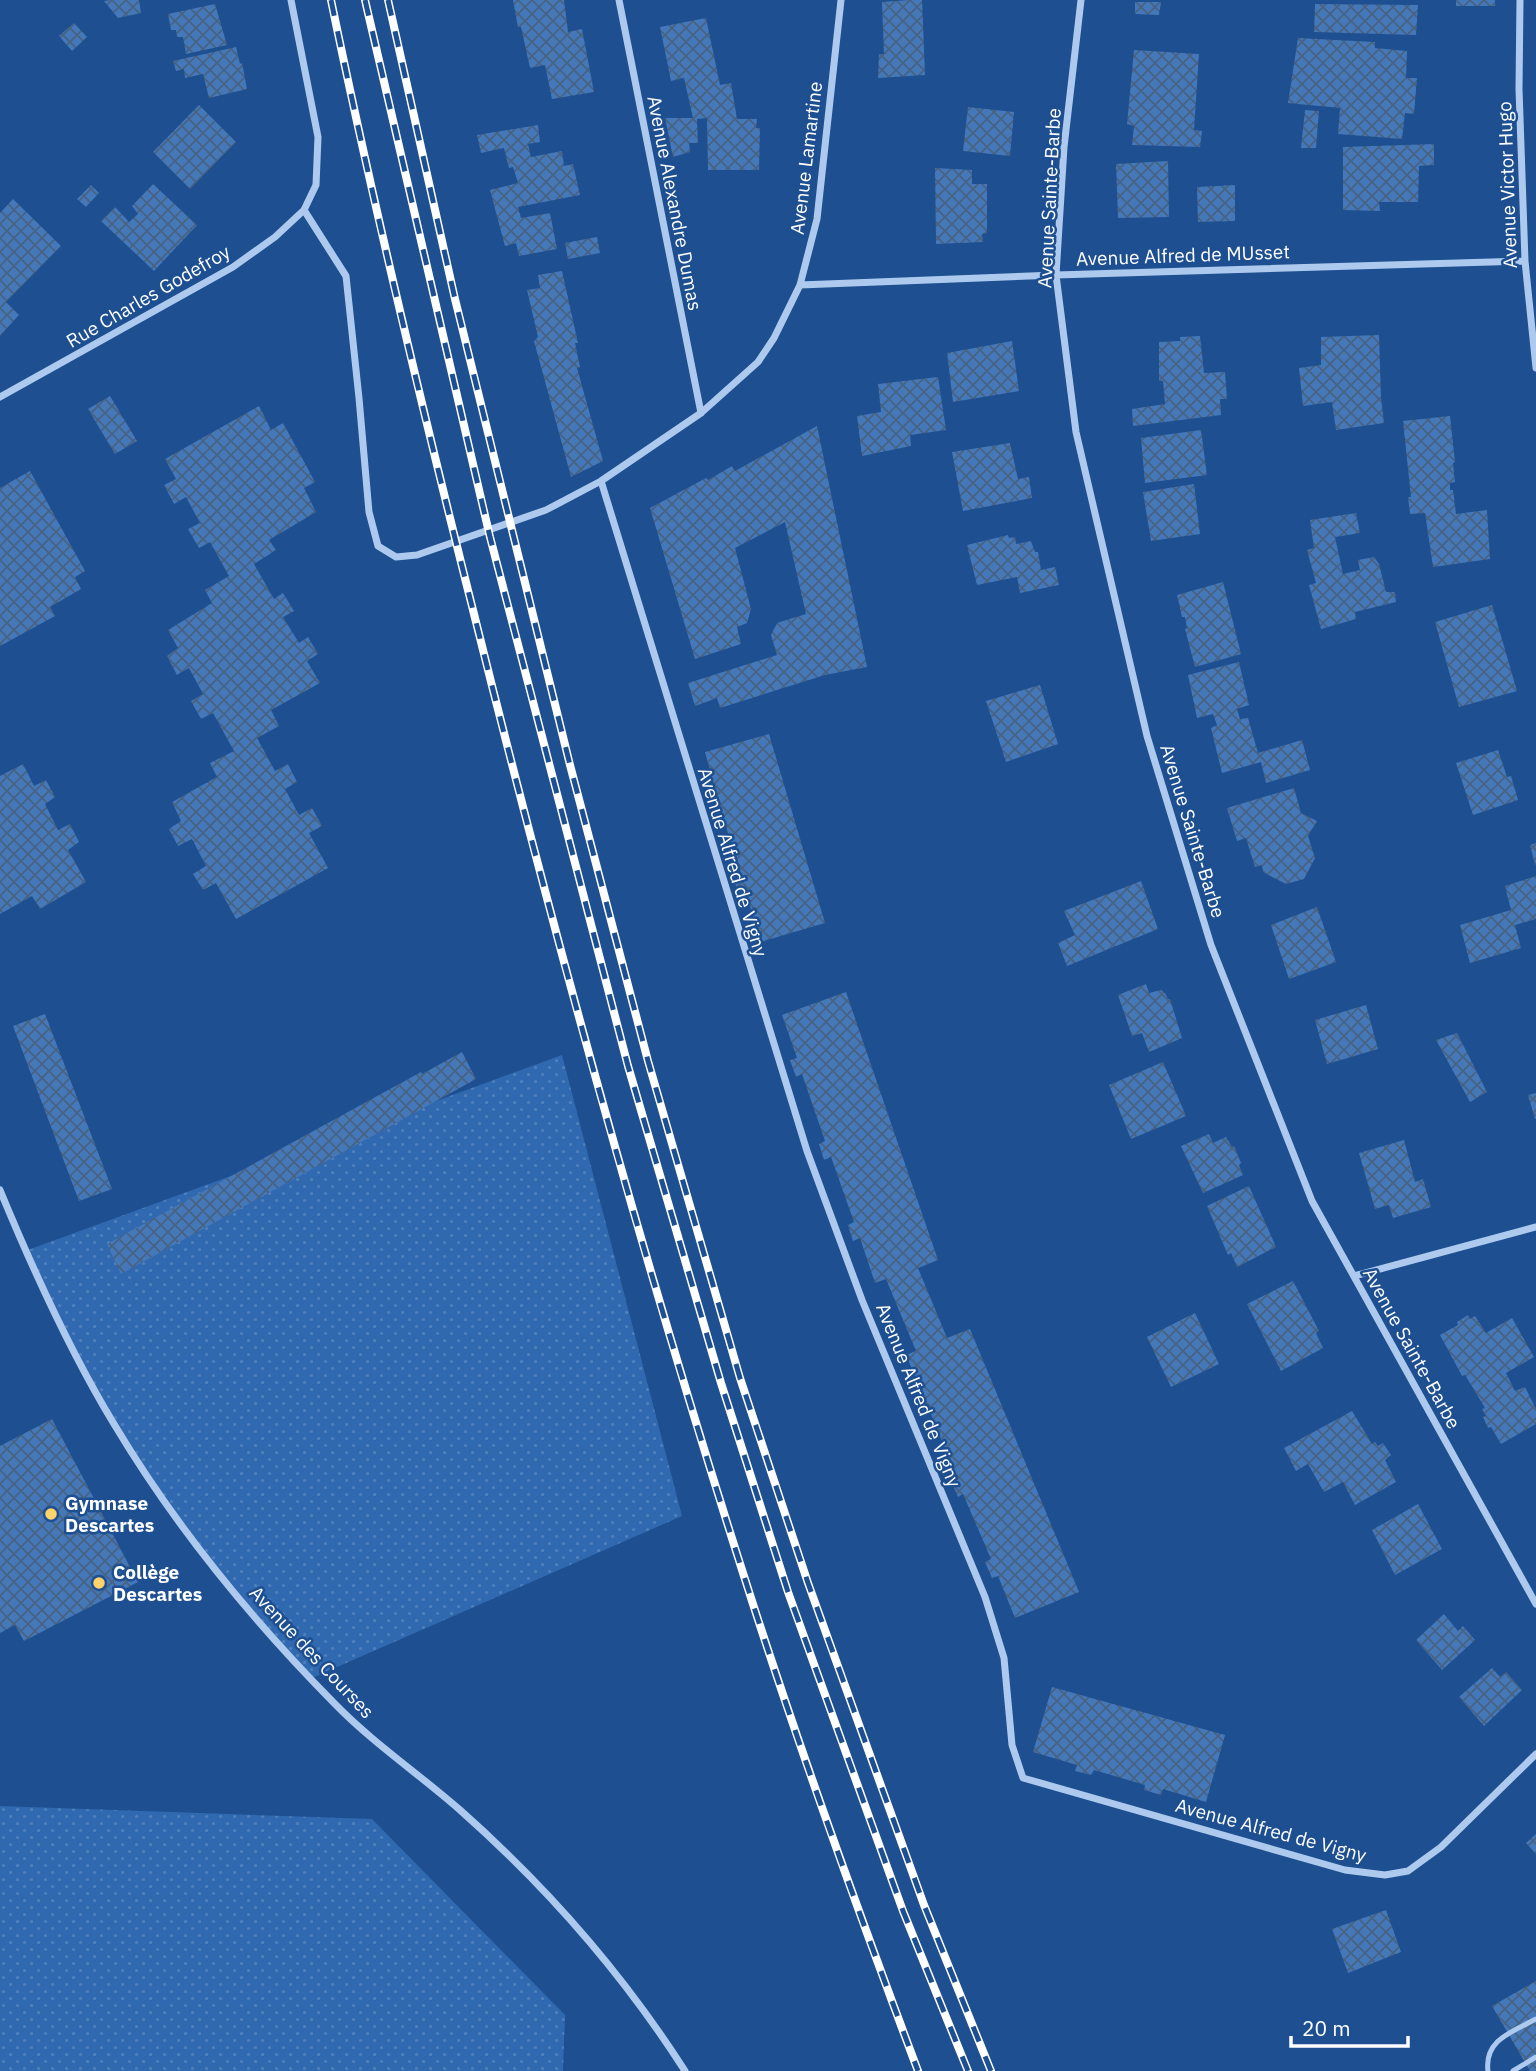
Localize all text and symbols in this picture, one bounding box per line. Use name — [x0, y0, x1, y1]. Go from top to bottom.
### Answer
street label: Avenue Lamartine — [785, 80, 827, 236]
street label: Avenue Alexandre Dumas — [642, 94, 708, 312]
street label: Avenue Victor Hugo — [1492, 101, 1522, 269]
street label: Avenue Sainte-Barbe — [1032, 107, 1066, 289]
street label: Rue Charles Godefroy — [62, 239, 235, 353]
street label: Avenue Alfred de MUsset — [1076, 239, 1290, 271]
street label: Avenue Sainte-Barbe — [1155, 741, 1231, 921]
street label: Avenue Alfred de Vigny — [693, 764, 773, 960]
street label: Avenue Sainte-Barbe — [1358, 1263, 1466, 1433]
street label: Avenue Alfred de Vigny — [871, 1299, 967, 1491]
place label: Gymnase Descartes — [65, 1491, 154, 1537]
marker: Gymnase Descartes — [43, 1506, 59, 1522]
place label: Collège Descartes — [113, 1560, 202, 1606]
marker: Collège Descartes — [91, 1575, 107, 1591]
street label: Avenue des Courses — [244, 1581, 380, 1723]
street label: Avenue Alfred de Vigny — [1173, 1793, 1370, 1867]
scale bar — [1291, 2004, 1408, 2048]
text: 20 m — [1302, 2014, 1351, 2042]

